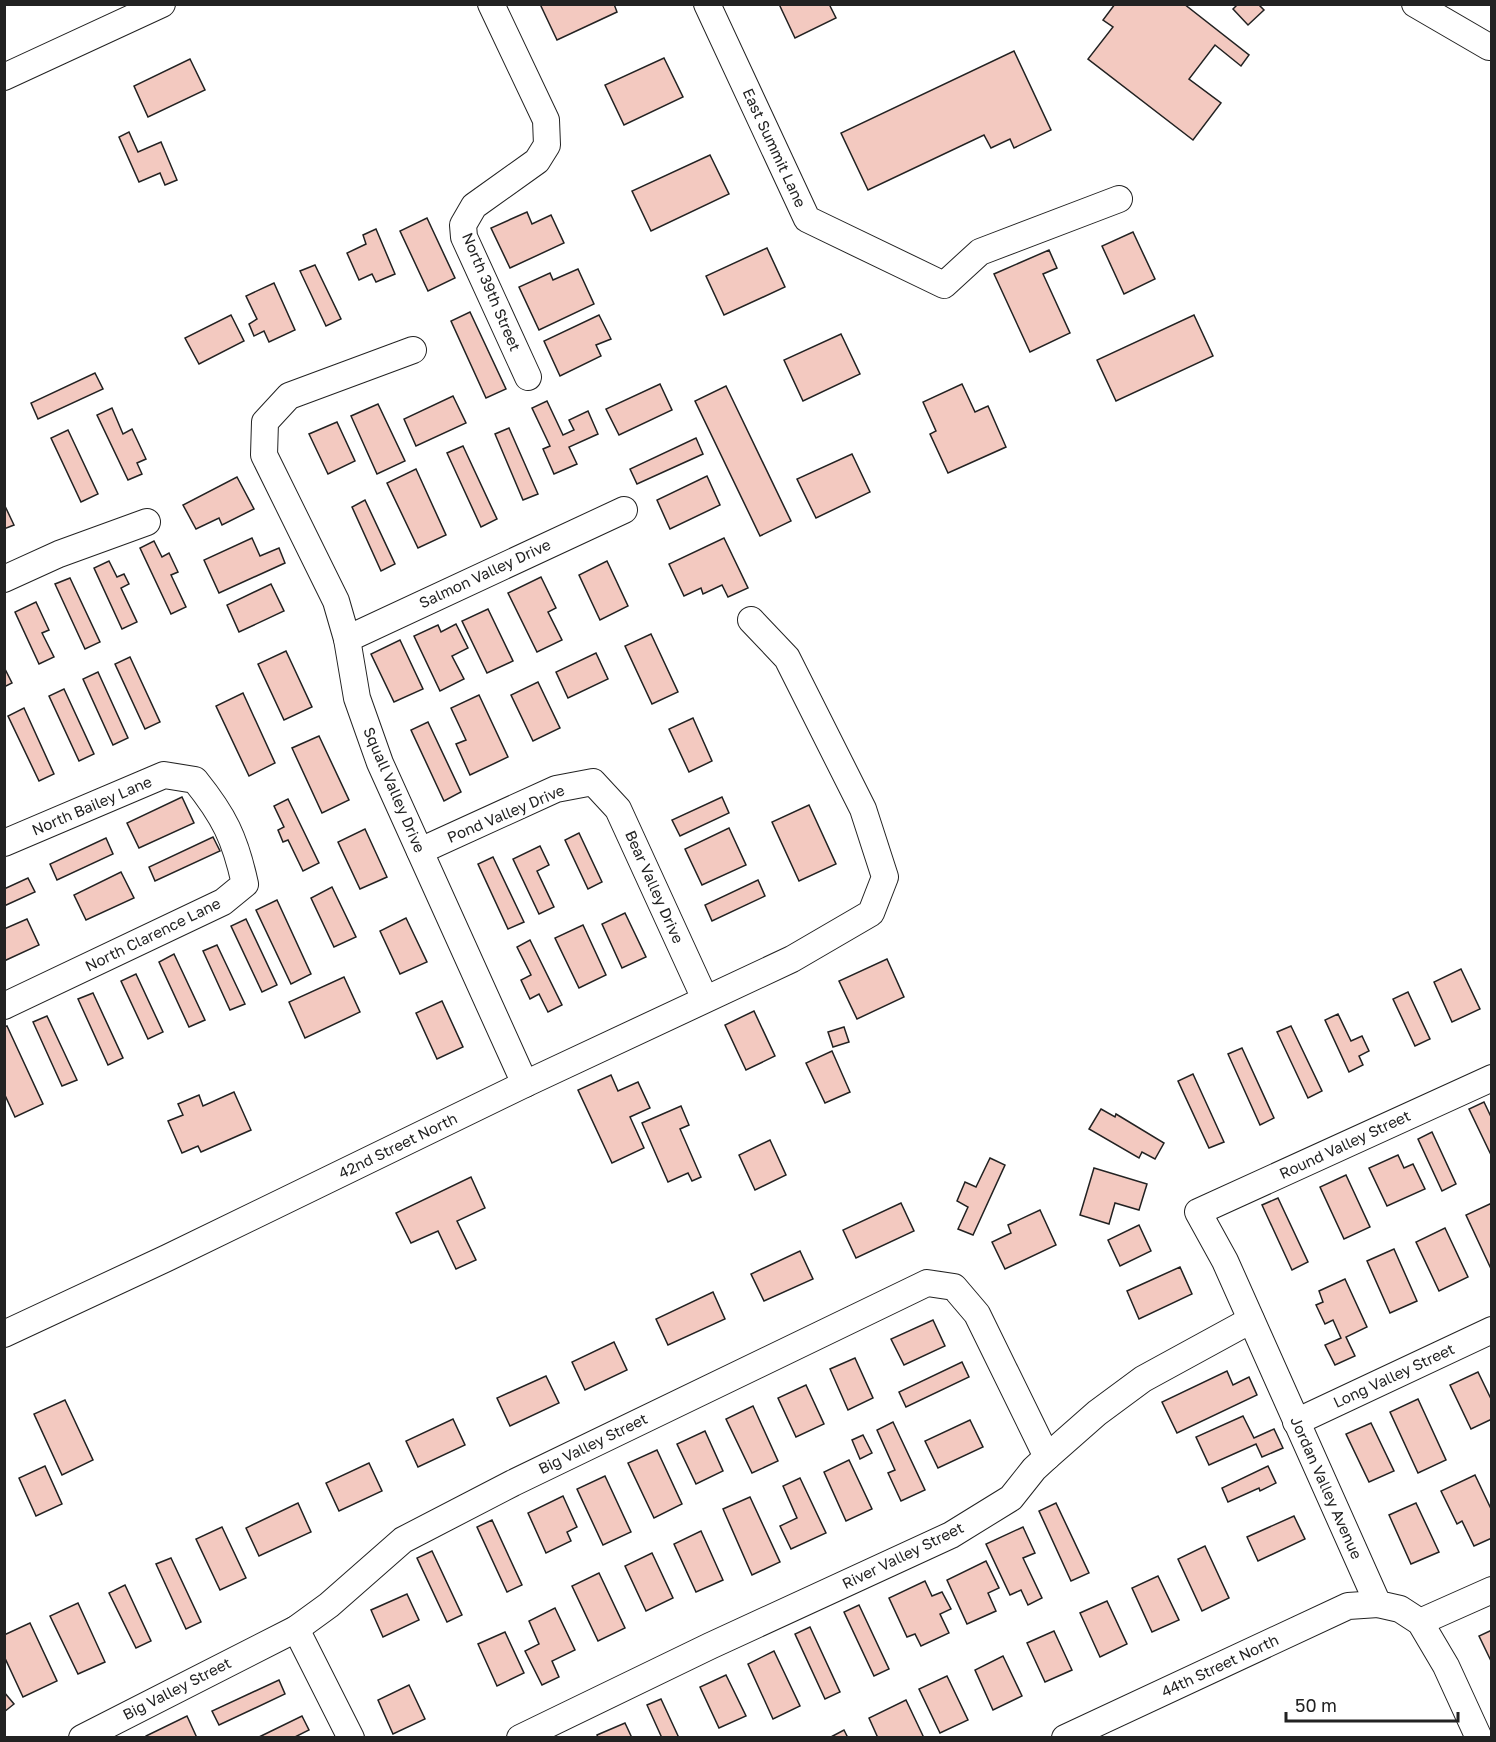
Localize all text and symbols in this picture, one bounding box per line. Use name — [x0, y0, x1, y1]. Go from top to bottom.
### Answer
street label: East Summit Lane — [739, 85, 811, 210]
street label: North 39th Street — [459, 230, 525, 353]
street label: Salmon Valley Drive — [416, 535, 553, 611]
street label: Squall Valley Drive — [360, 724, 430, 855]
street label: North Bailey Lane — [29, 772, 154, 838]
street label: Pond Valley Drive — [444, 780, 567, 846]
street label: Bear Valley Drive — [622, 827, 688, 946]
street label: North Clarence Lane — [82, 893, 223, 975]
street label: Round Valley Street — [1276, 1106, 1413, 1182]
street label: 42nd Street North — [335, 1109, 460, 1182]
street label: Long Valley Street — [1330, 1339, 1457, 1411]
street label: Big Valley Street — [535, 1409, 650, 1477]
street label: Jordan Valley Avenue — [1287, 1413, 1367, 1562]
street label: River Valley Street — [839, 1518, 966, 1592]
street label: 44th Street North — [1158, 1630, 1281, 1700]
street label: Big Valley Street — [119, 1653, 234, 1723]
scale bar — [1286, 1685, 1458, 1723]
text: 50 m — [1295, 1694, 1337, 1716]

